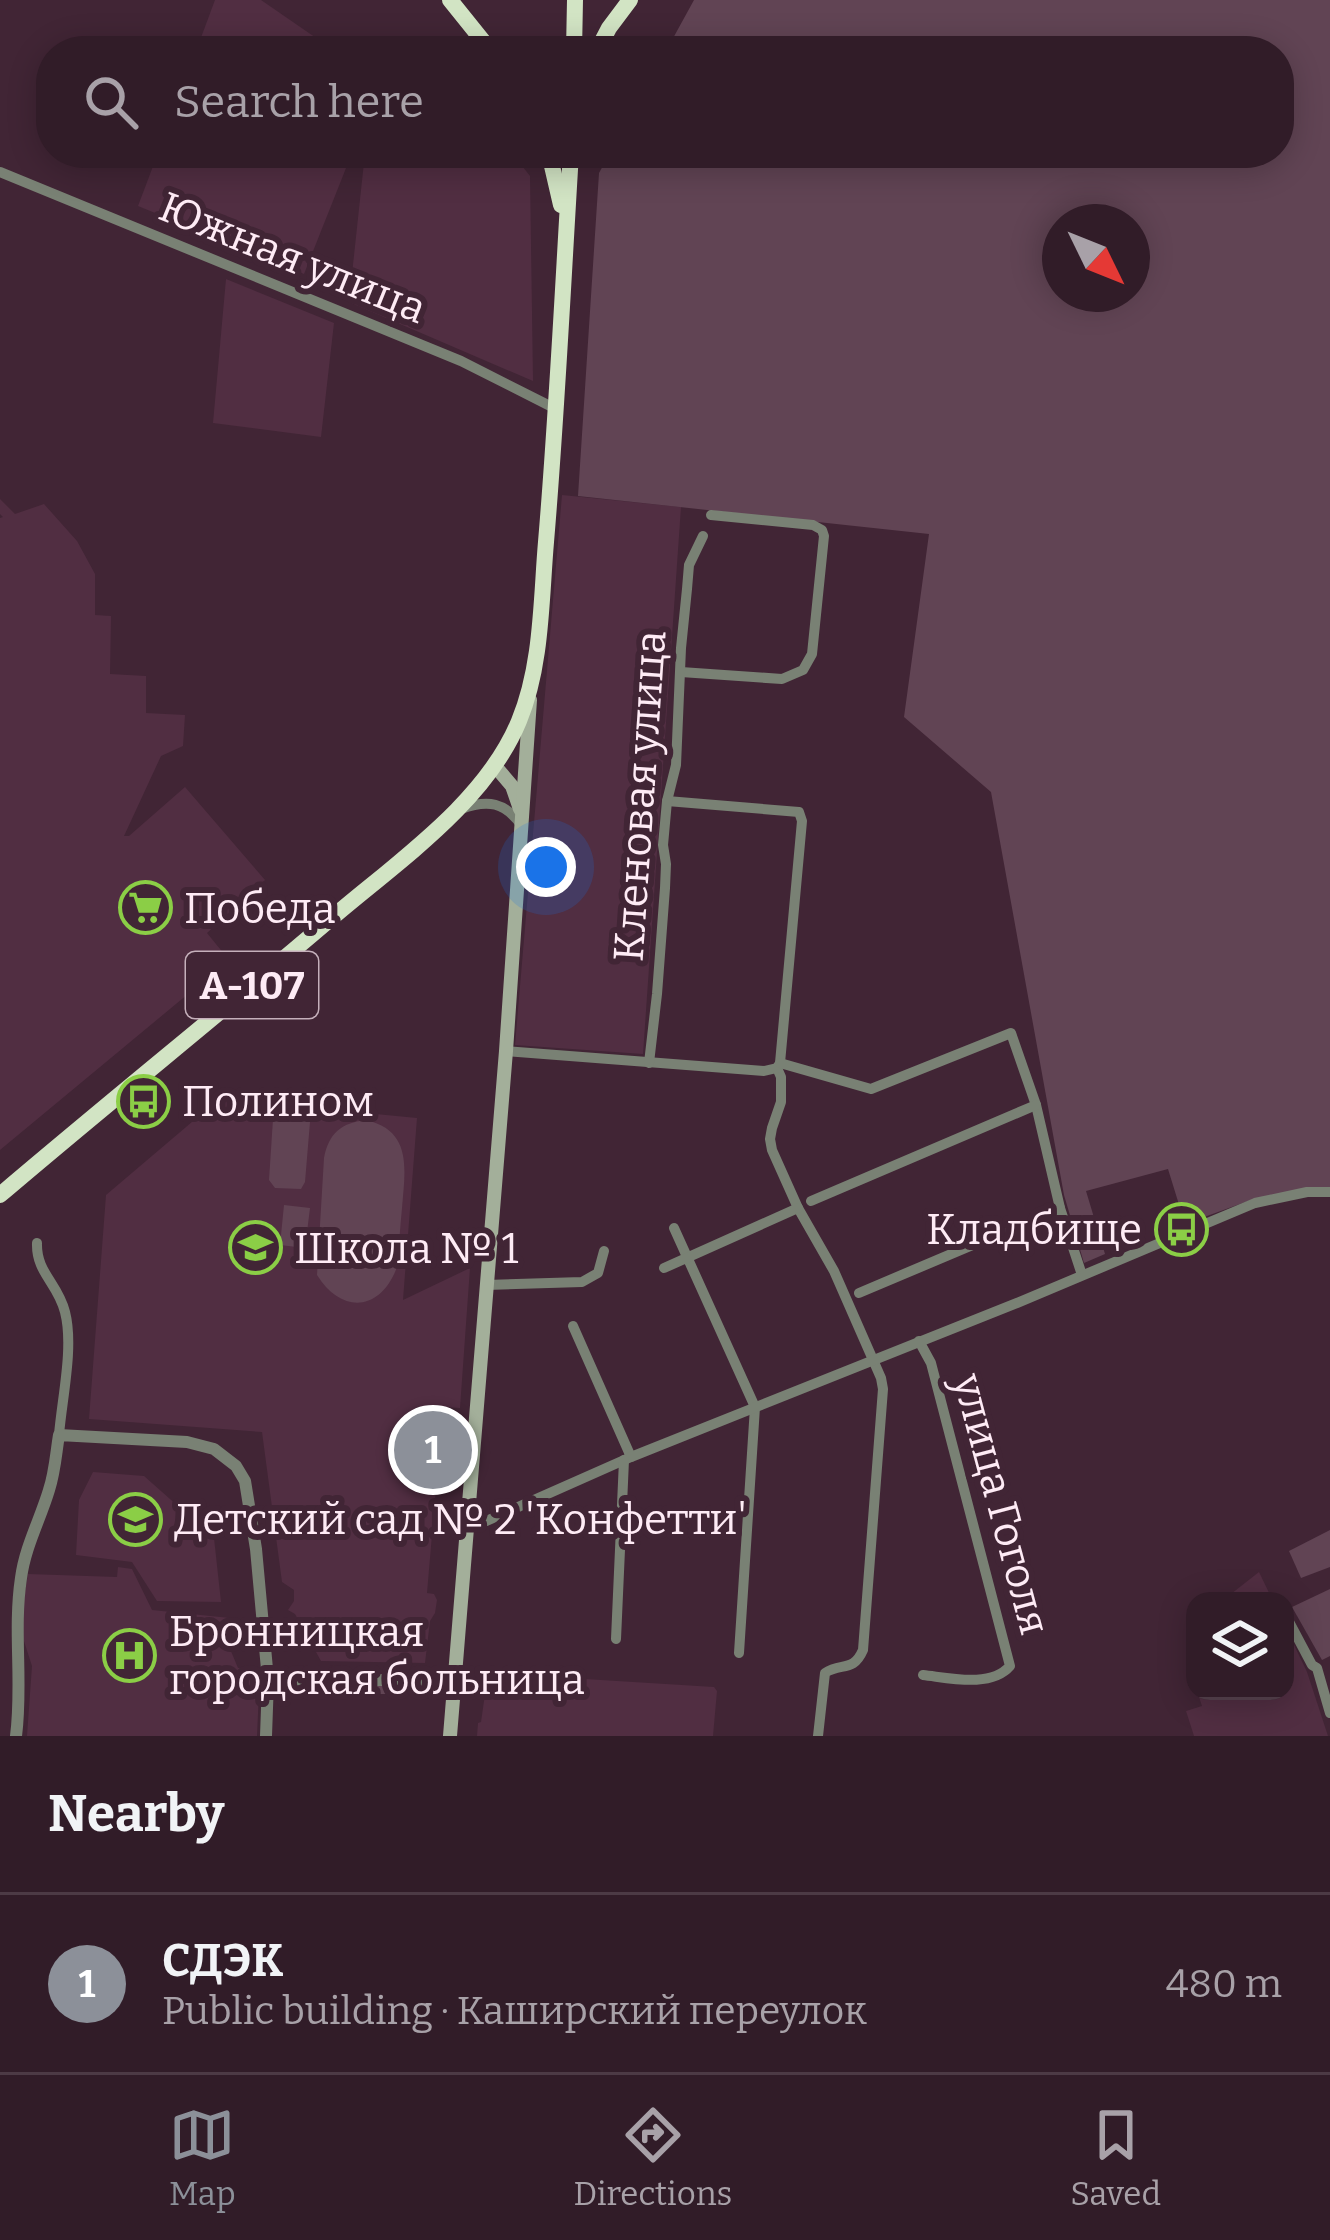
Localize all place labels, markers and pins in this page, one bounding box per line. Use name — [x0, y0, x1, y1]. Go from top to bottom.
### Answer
supermarket icon: Победа — [117, 880, 173, 936]
place label: Победа — [184, 884, 335, 934]
bus stop icon: Полином — [115, 1073, 171, 1129]
place label: Полином — [182, 1077, 374, 1127]
bus stop icon: Кладбище — [1153, 1201, 1209, 1257]
place label: Кладбище — [926, 1205, 1142, 1255]
school or university icon: Школа № 1 — [227, 1220, 283, 1276]
place label: Школа № 1 — [294, 1224, 519, 1274]
pin: 1 — [394, 1405, 472, 1495]
school or university icon: Детский сад № 2 'Конфетти' — [107, 1491, 163, 1547]
place label: Детский сад № 2 'Конфетти' — [174, 1495, 747, 1545]
place label: Бронницкая городская больница — [169, 1607, 585, 1705]
hospital icon: Бронницкая городская больница — [102, 1627, 158, 1683]

